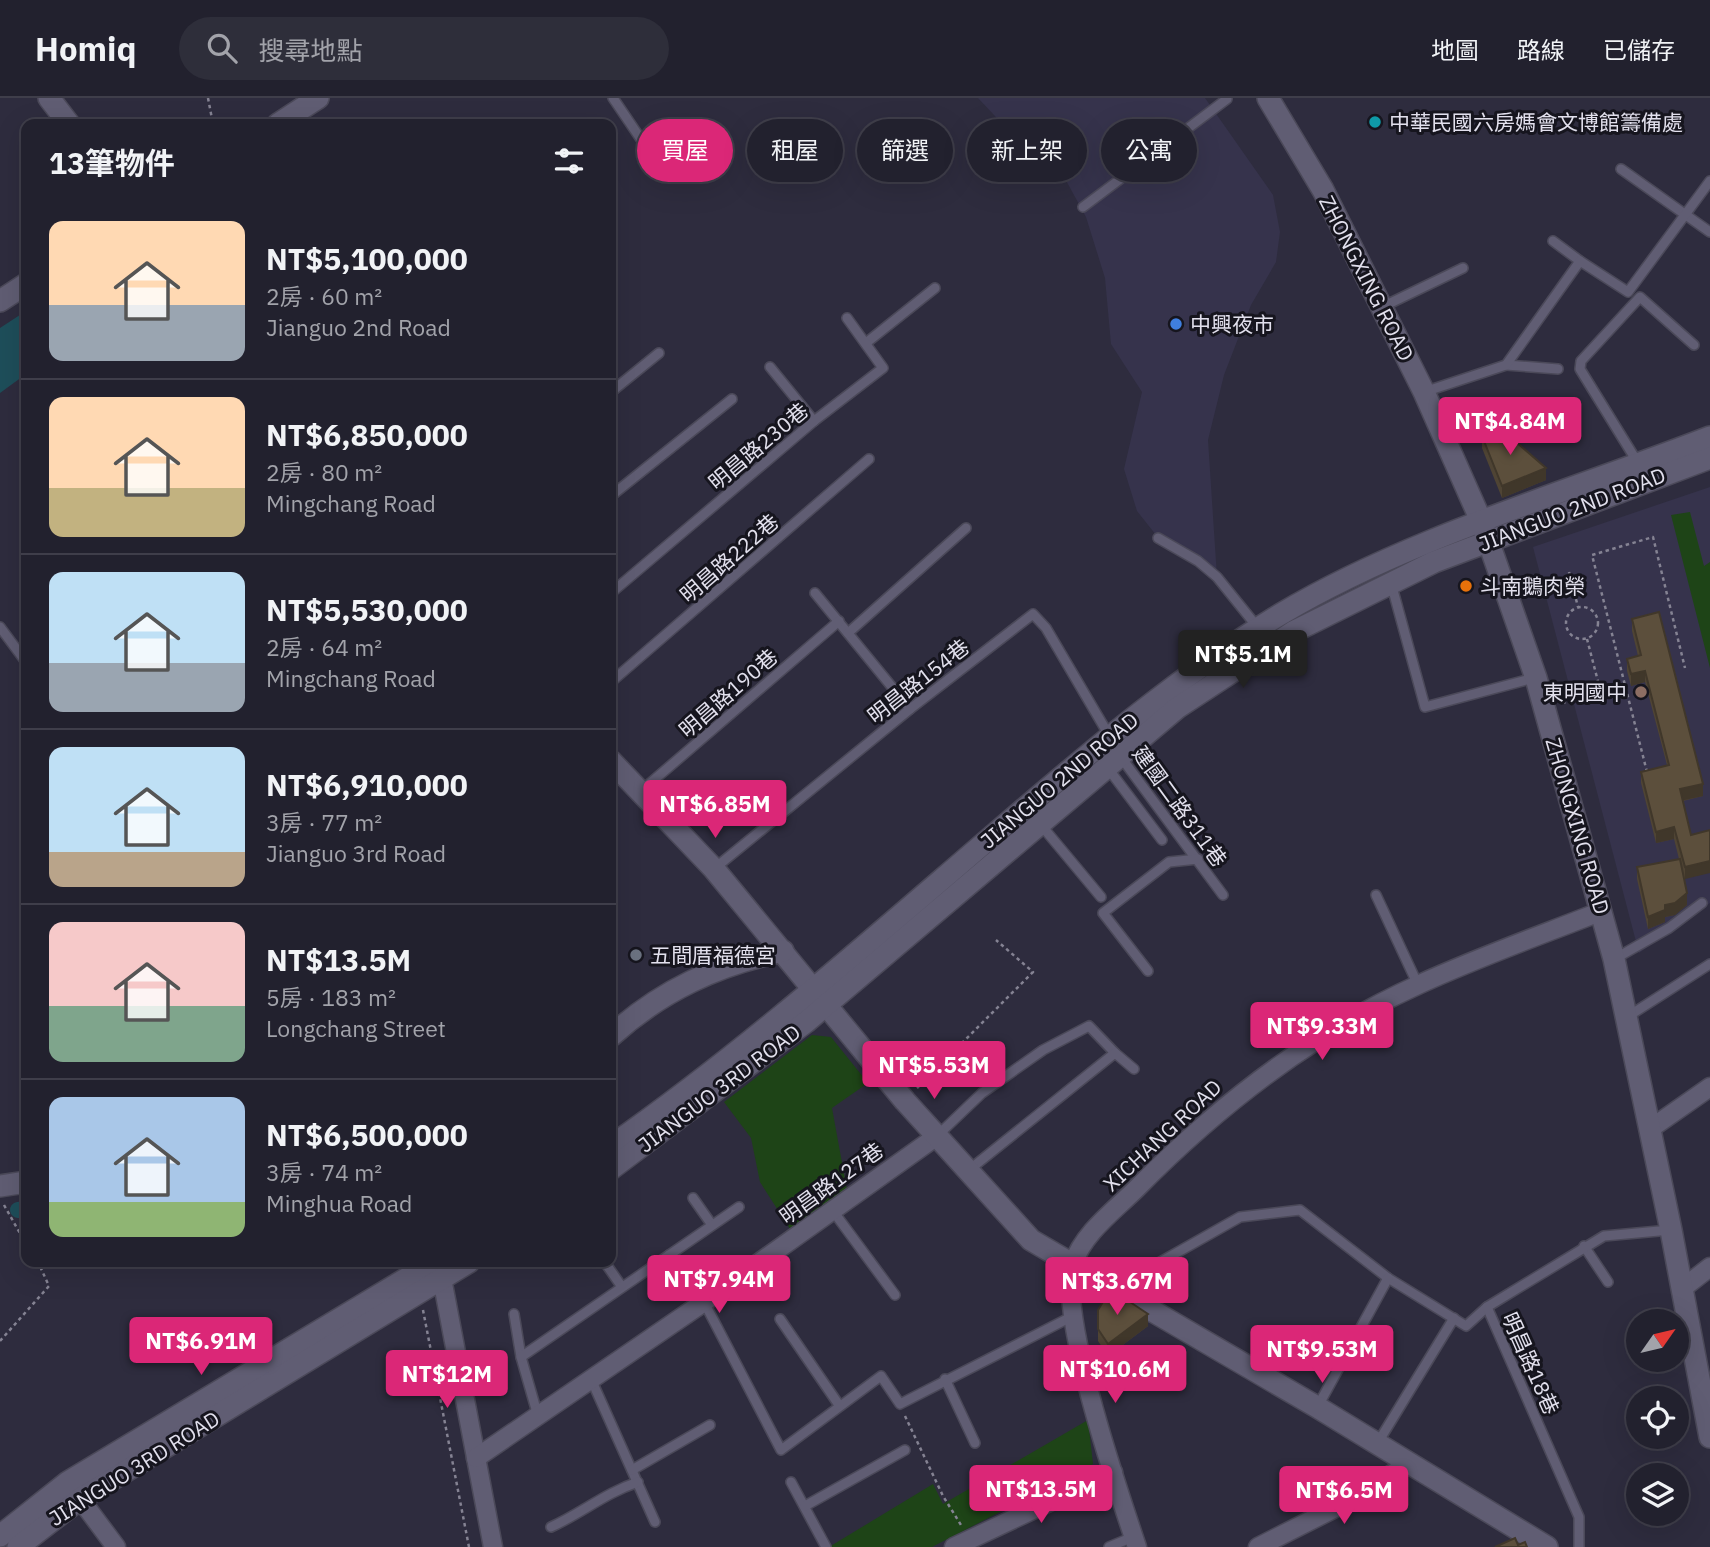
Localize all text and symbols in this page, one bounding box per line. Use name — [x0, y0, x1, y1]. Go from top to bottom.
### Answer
search box — [179, 17, 669, 80]
text: Homiq — [35, 27, 137, 70]
icon: search — [203, 29, 241, 67]
text: 搜尋地點 — [259, 33, 363, 67]
text: 地圖 — [1431, 34, 1479, 66]
text: 路線 — [1517, 34, 1565, 66]
text: 已儲存 — [1603, 34, 1675, 66]
place label: 中華民國六房媽會文博館籌備處 — [1389, 108, 1683, 136]
marker: 中華民國六房媽會文博館籌備處 — [1367, 114, 1383, 130]
chip: 買屋 — [637, 119, 733, 182]
chip: 租屋 — [747, 119, 843, 182]
chip: 篩選 — [857, 119, 953, 182]
chip: 新上架 — [967, 119, 1087, 182]
chip: 公寓 — [1101, 119, 1197, 182]
icon: filters — [550, 142, 588, 180]
text: 13筆物件 — [49, 143, 175, 182]
street label: ZHONGXING ROAD — [1313, 190, 1421, 366]
text: NT$5,100,000 — [266, 239, 468, 278]
icon: home — [105, 249, 189, 333]
text: 2房 · 60 m² — [266, 281, 382, 311]
place label: 中興夜市 — [1190, 310, 1274, 338]
text: Jianguo 2nd Road — [266, 312, 451, 342]
marker: 中興夜市 — [1168, 316, 1184, 332]
street label: 明昌路230巷 — [702, 396, 814, 496]
pin: NT$4.84M — [1438, 398, 1582, 457]
text: NT$4.84M — [1454, 405, 1566, 435]
text: NT$6,850,000 — [266, 415, 468, 454]
icon: home — [105, 425, 189, 509]
text: 2房 · 80 m² — [266, 457, 382, 487]
street label: JIANGUO 2ND ROAD — [1475, 460, 1669, 558]
text: Mingchang Road — [266, 488, 436, 518]
street label: 明昌路222巷 — [674, 507, 784, 609]
place label: 斗南鵝肉榮 — [1480, 572, 1585, 600]
marker: 斗南鵝肉榮 — [1458, 578, 1474, 594]
text: NT$5,530,000 — [266, 590, 468, 629]
icon: home — [105, 600, 189, 684]
pin: NT$5.1M — [1178, 630, 1308, 690]
text: 2房 · 64 m² — [266, 632, 382, 662]
street label: 明昌路154巷 — [861, 632, 975, 730]
text: NT$5.1M — [1194, 638, 1292, 668]
street label: 明昌路190巷 — [673, 642, 783, 744]
text: Mingchang Road — [266, 663, 436, 693]
place label: 東明國中 — [1543, 678, 1627, 706]
marker: 東明國中 — [1633, 684, 1649, 700]
street label: JIANGUO 2ND ROAD — [974, 706, 1144, 854]
street label: ZHONGXING ROAD — [1539, 735, 1617, 917]
street label: 建國二路311巷 — [1127, 740, 1233, 872]
text: NT$6,910,000 — [266, 765, 468, 804]
icon: home — [105, 775, 189, 859]
pin: NT$6.85M — [643, 780, 787, 840]
text: NT$6.85M — [659, 788, 771, 818]
text: 3房 · 77 m² — [266, 807, 382, 837]
text: Jianguo 3rd Road — [266, 838, 446, 868]
text: NT$13.5M — [266, 940, 411, 979]
place label: 五間厝福德宮 — [650, 941, 776, 969]
marker: 五間厝福德宮 — [628, 947, 644, 963]
icon: home — [105, 950, 189, 1034]
text: 5房 · 183 m² — [266, 982, 396, 1012]
pin: NT$9.33M — [1250, 1002, 1394, 1062]
text: NT$9.33M — [1266, 1010, 1378, 1040]
text: Longchang Street — [266, 1013, 446, 1043]
street label: JIANGUO 3RD ROAD — [632, 1018, 806, 1158]
pin: NT$5.53M — [862, 1042, 1006, 1101]
text: NT$5.53M — [878, 1049, 990, 1079]
street label: XICHANG ROAD — [1097, 1073, 1227, 1197]
text: NT$6,500,000 — [266, 1115, 468, 1154]
icon: home — [105, 1125, 189, 1209]
street label: 明昌路127巷 — [773, 1136, 889, 1230]
text: 3房 · 74 m² — [266, 1157, 382, 1187]
text: Minghua Road — [266, 1188, 412, 1218]
pin: NT$7.94M — [647, 1256, 791, 1315]
pin: NT$3.67M — [1045, 1258, 1189, 1317]
text: NT$7.94M — [663, 1263, 775, 1293]
text: NT$3.67M — [1061, 1265, 1173, 1295]
street label: 明昌路18巷 — [1496, 1307, 1566, 1419]
north arrow — [1626, 1309, 1689, 1372]
map controls — [1626, 1309, 1689, 1526]
pin: NT$6.91M — [129, 1318, 273, 1377]
text: NT$6.91M — [145, 1325, 257, 1355]
pin: NT$9.53M — [1250, 1326, 1394, 1385]
text: NT$9.53M — [1266, 1333, 1378, 1363]
pin: NT$10.6M — [1043, 1346, 1187, 1405]
pin: NT$12M — [390, 1350, 504, 1410]
text: NT$10.6M — [1059, 1353, 1171, 1383]
text: NT$12M — [402, 1358, 492, 1388]
button: locate — [1626, 1386, 1689, 1449]
street label: JIANGUO 3RD ROAD — [43, 1404, 225, 1532]
button: layers — [1626, 1463, 1689, 1526]
pin: NT$13.5M — [969, 1466, 1113, 1525]
pin: NT$6.5M — [1279, 1466, 1409, 1526]
text: NT$13.5M — [985, 1473, 1097, 1503]
text: NT$6.5M — [1295, 1474, 1393, 1504]

